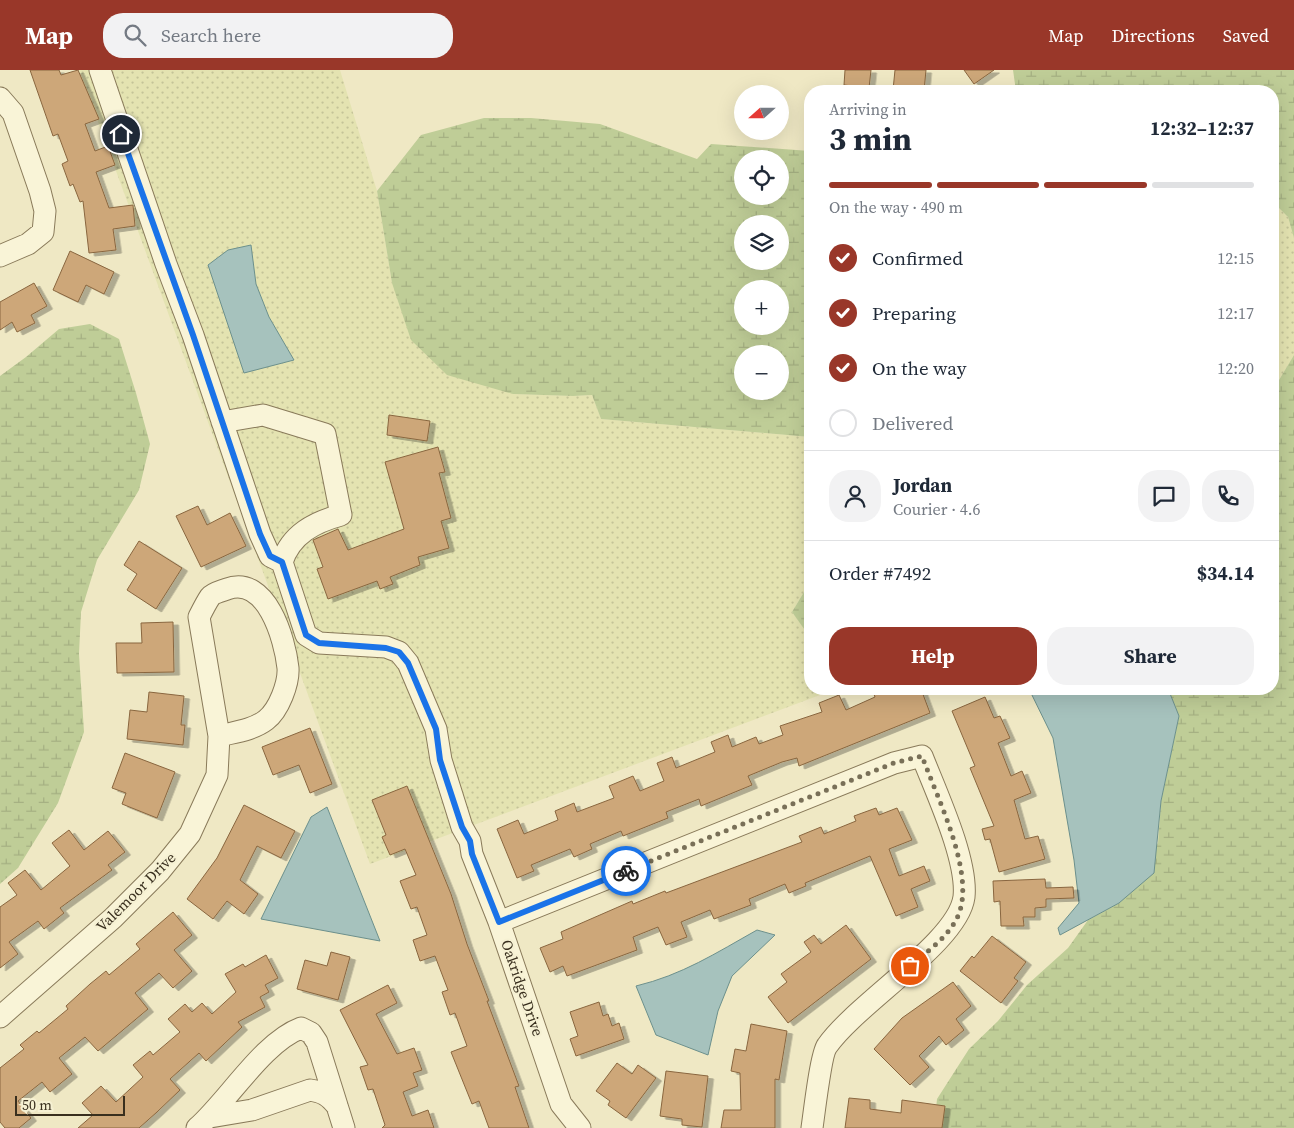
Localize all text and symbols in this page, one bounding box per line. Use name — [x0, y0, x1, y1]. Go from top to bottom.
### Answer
search box — [103, 13, 453, 58]
text: Map — [25, 19, 73, 52]
icon: search — [121, 21, 149, 49]
text: Search here — [161, 22, 261, 48]
text: Map — [1048, 23, 1084, 48]
text: Directions — [1112, 23, 1195, 48]
text: Saved — [1223, 23, 1269, 48]
north arrow — [734, 85, 789, 140]
map controls — [734, 85, 789, 400]
text: Arriving in — [829, 98, 907, 120]
pin — [100, 113, 142, 155]
text: 12:32–12:37 — [1150, 115, 1254, 141]
text: 3 min — [829, 117, 912, 161]
icon: home — [107, 120, 135, 148]
button: locate — [734, 150, 789, 205]
text: On the way · 490 m — [829, 196, 963, 218]
button: layers — [734, 215, 789, 270]
icon: check — [829, 244, 857, 272]
text: Confirmed — [872, 245, 963, 271]
text: 12:15 — [1217, 247, 1254, 269]
button: + — [734, 280, 789, 335]
icon: check — [829, 299, 857, 327]
text: Preparing — [872, 300, 956, 326]
text: 12:17 — [1217, 302, 1254, 324]
button: − — [734, 345, 789, 400]
icon: check — [829, 354, 857, 382]
text: On the way — [872, 355, 967, 381]
text: 12:20 — [1217, 357, 1254, 379]
text: Delivered — [872, 410, 953, 436]
button: person — [829, 470, 881, 522]
button: chat — [1138, 470, 1190, 522]
button: phone — [1202, 470, 1254, 522]
text: Jordan — [893, 472, 952, 498]
text: Courier · 4.6 — [893, 498, 981, 520]
text: Order #7492 — [829, 560, 931, 586]
text: $34.14 — [1197, 560, 1254, 586]
button: Help — [829, 627, 1037, 685]
button: Share — [1047, 627, 1254, 685]
courier — [601, 846, 651, 896]
street label: Valemoor Drive — [91, 847, 180, 936]
icon: bike — [612, 857, 640, 885]
street label: Oakridge Drive — [496, 937, 549, 1039]
pin — [889, 945, 931, 987]
icon: bag — [896, 952, 924, 980]
scale bar — [15, 1093, 125, 1116]
text: 50 m — [22, 1095, 52, 1115]

